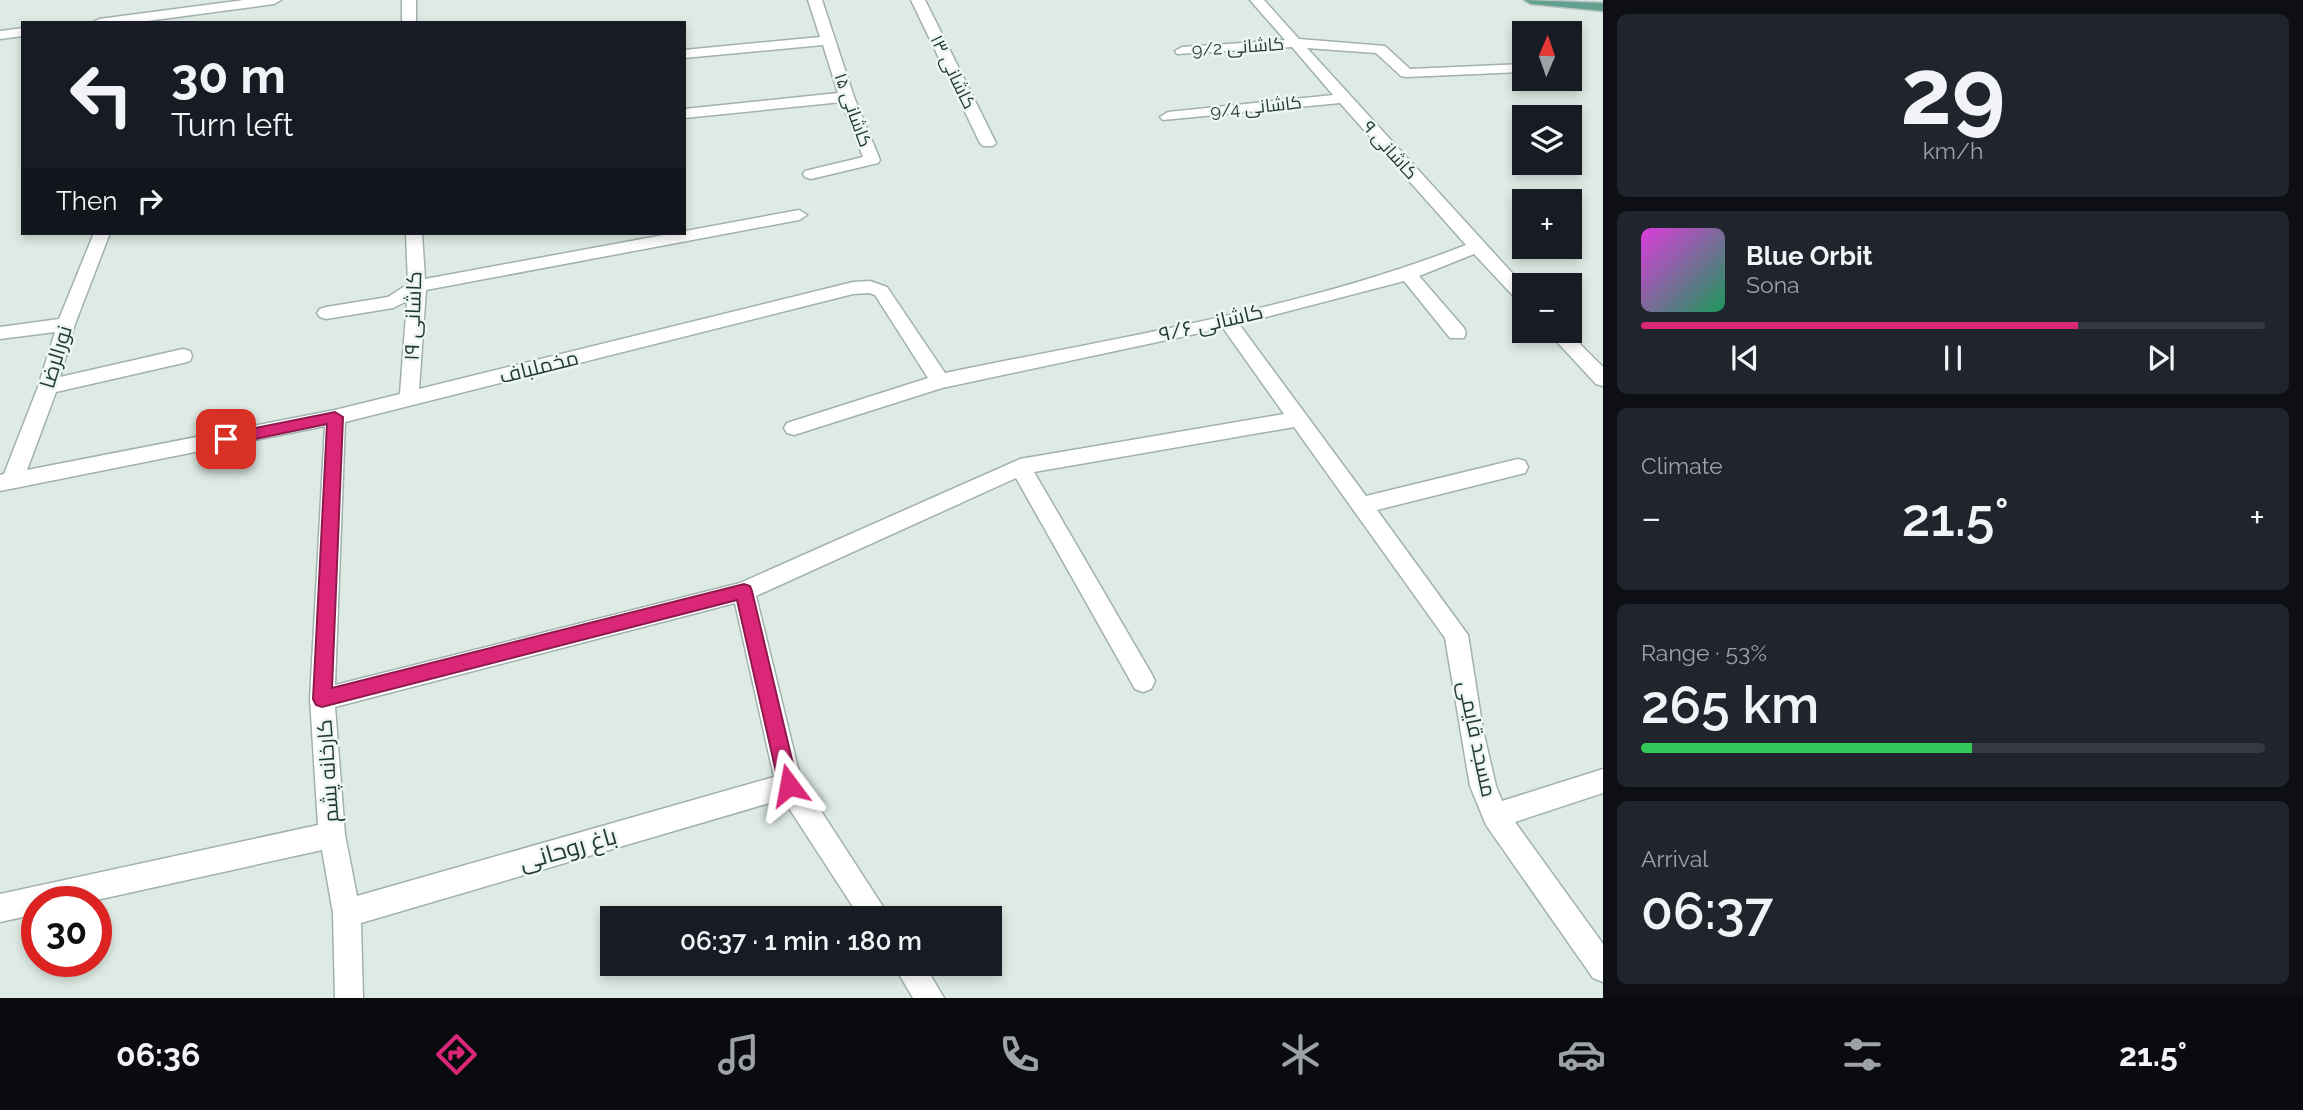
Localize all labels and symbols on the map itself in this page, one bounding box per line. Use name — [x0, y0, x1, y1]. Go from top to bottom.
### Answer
north arrow — [1512, 21, 1582, 91]
street label: کاشانی ۱۳ — [926, 31, 980, 113]
street label: کاشانی 9/2 — [1191, 33, 1285, 61]
street label: کاشانی ۱۵ — [829, 70, 877, 150]
street label: کاشانی 9/4 — [1209, 91, 1303, 123]
street label: کاشانی ۹ — [1358, 116, 1422, 184]
street label: کاشانی ۱۹ — [398, 271, 428, 361]
street label: کاشانی ۹/۶ — [1156, 298, 1266, 348]
street label: نورالرضا — [34, 322, 77, 391]
street label: مخملباف — [497, 345, 581, 388]
pin — [196, 409, 256, 469]
street label: مسجد قایمی — [1452, 679, 1502, 799]
street label: کارخانه پشم — [311, 718, 346, 823]
position arrow — [752, 748, 826, 822]
street label: باغ روحانی — [516, 821, 621, 878]
speed limit sign: 30 — [21, 886, 112, 977]

